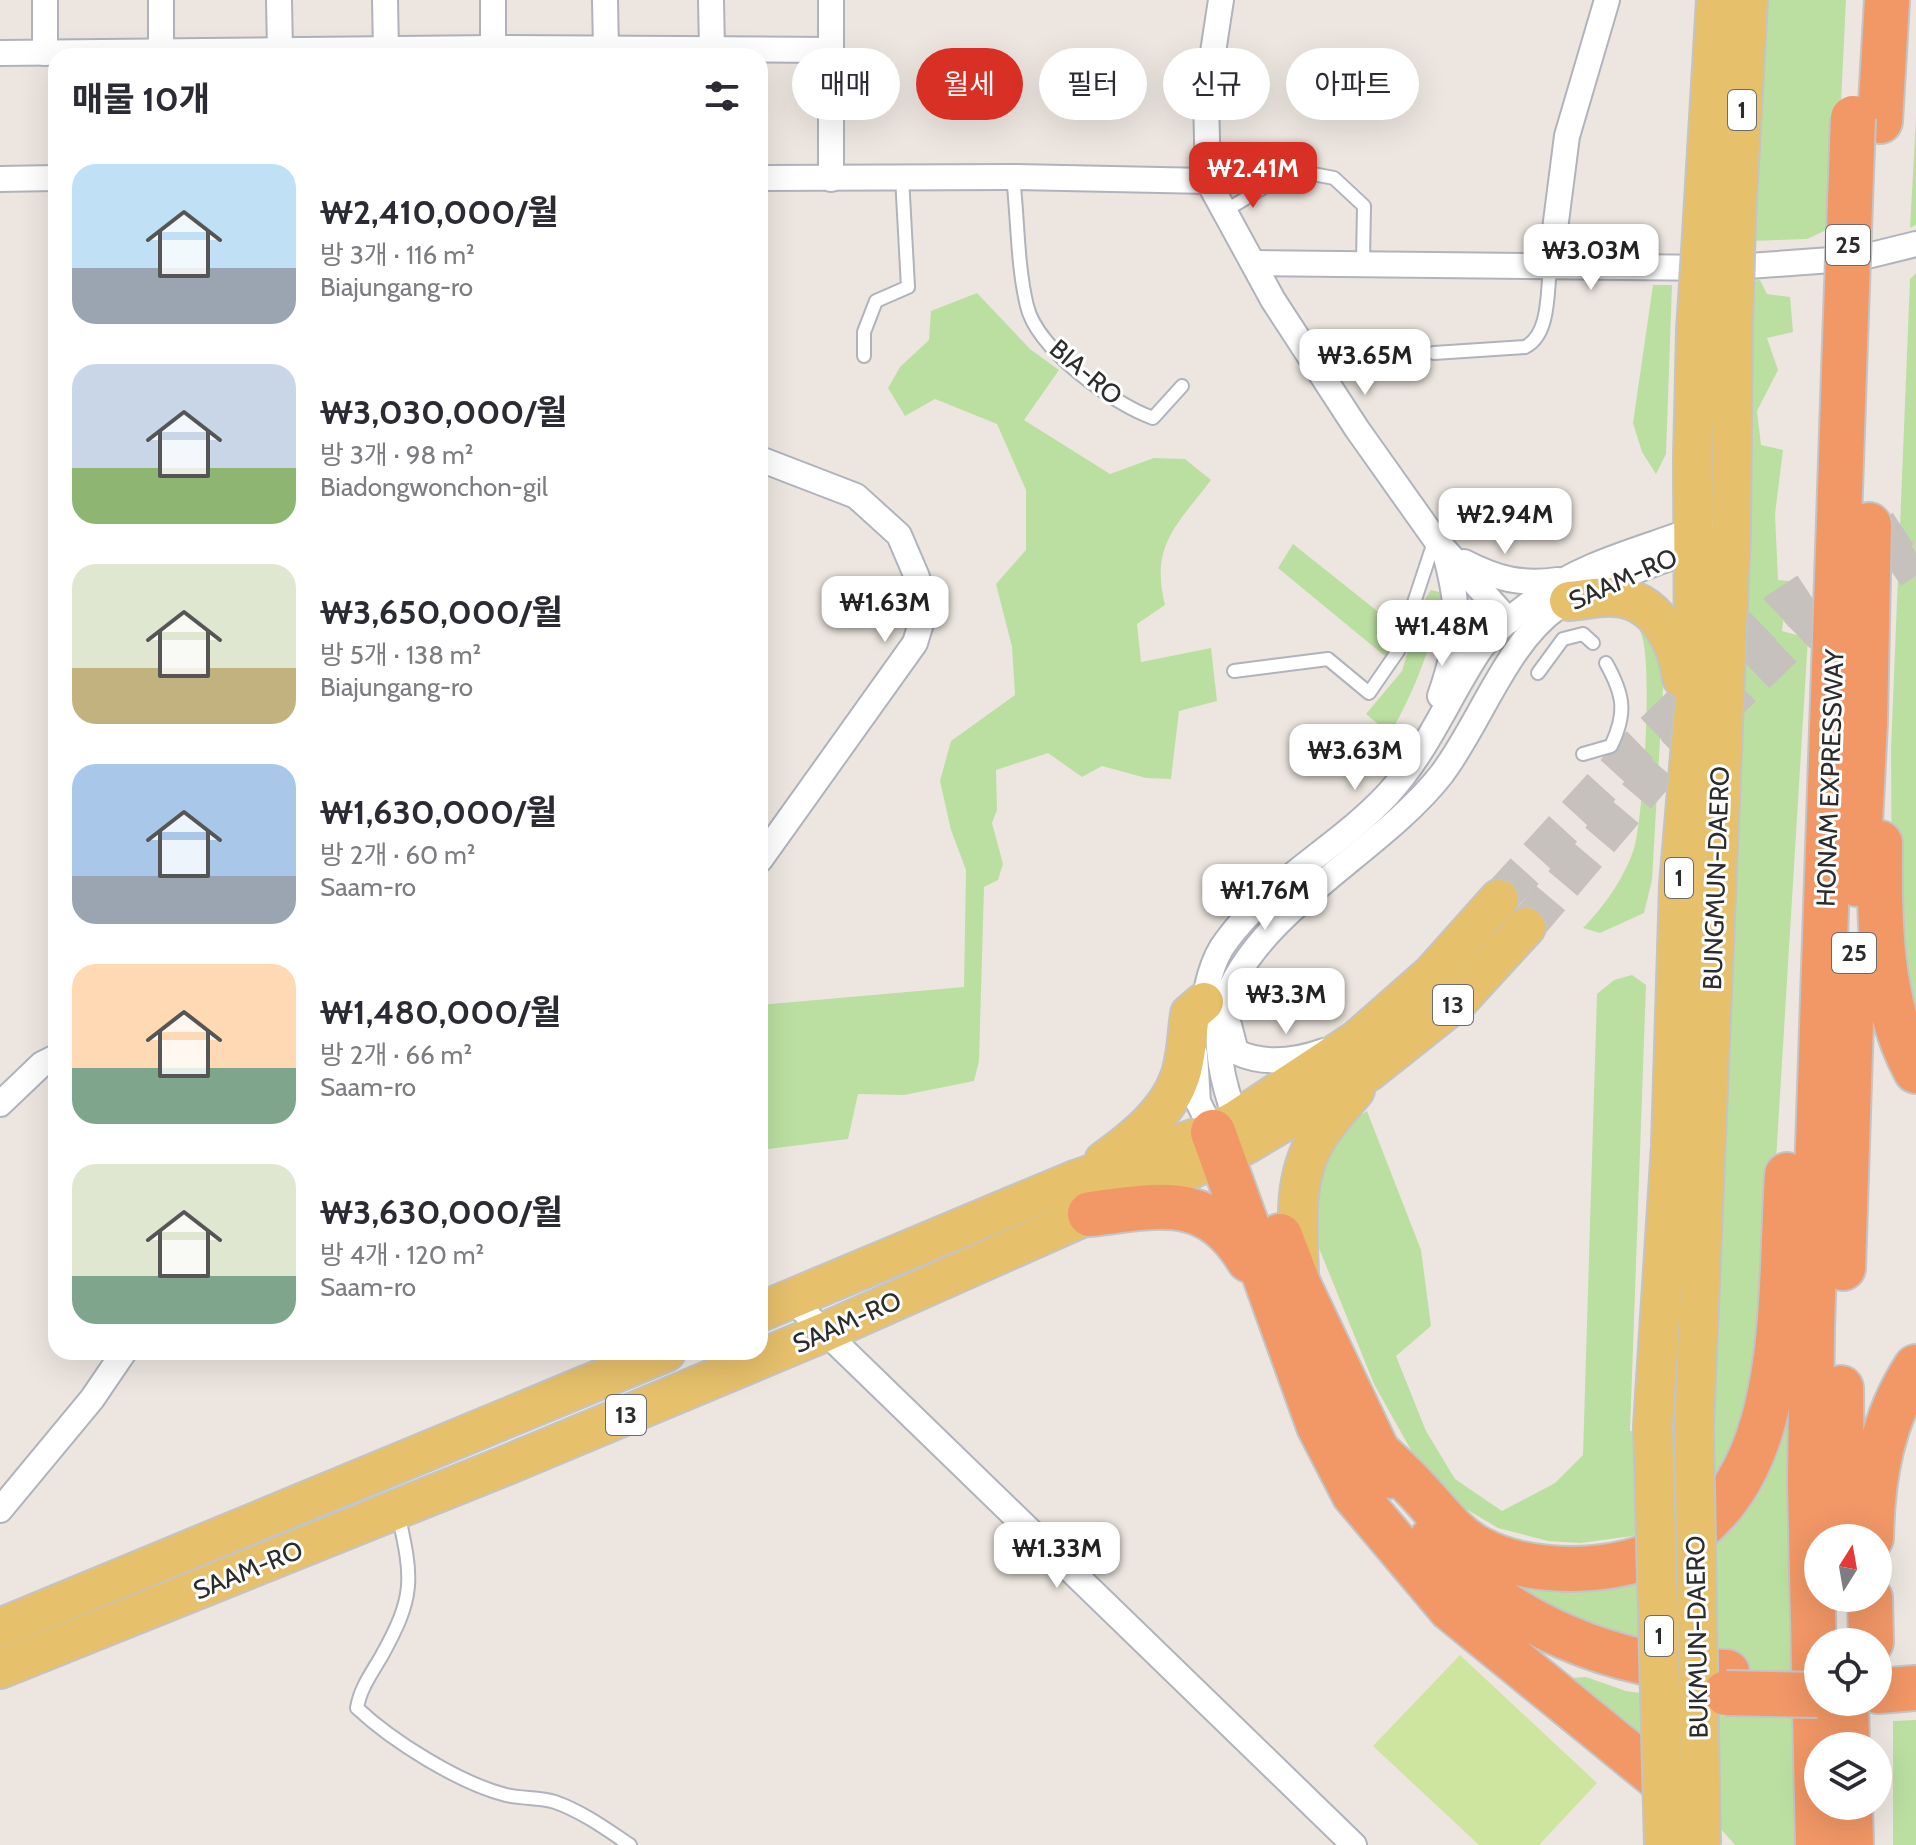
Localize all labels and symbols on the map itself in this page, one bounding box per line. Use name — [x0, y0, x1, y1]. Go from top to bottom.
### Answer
road number: 1 — [1728, 90, 1756, 130]
pin: ₩2.41M — [1188, 142, 1318, 210]
pin: ₩3.03M — [1526, 224, 1656, 292]
road number: 25 — [1826, 225, 1870, 265]
pin: ₩3.65M — [1300, 329, 1430, 397]
street label: BIA-RO — [1043, 332, 1129, 412]
pin: ₩2.94M — [1440, 488, 1570, 556]
street label: SAAM-RO — [1564, 541, 1682, 617]
pin: ₩1.63M — [820, 576, 950, 644]
pin: ₩1.48M — [1377, 600, 1507, 668]
street label: HONAM EXPRESSWAY — [1810, 648, 1850, 907]
pin: ₩3.63M — [1290, 724, 1420, 792]
street label: BUNGMUN-DAERO — [1696, 766, 1736, 990]
road number: 1 — [1665, 858, 1693, 898]
pin: ₩1.76M — [1200, 864, 1330, 932]
road number: 25 — [1832, 933, 1876, 973]
pin: ₩3.3M — [1230, 968, 1342, 1036]
road number: 13 — [1433, 985, 1473, 1025]
street label: SAAM-RO — [788, 1284, 906, 1360]
road number: 13 — [606, 1395, 646, 1435]
pin: ₩1.33M — [992, 1522, 1122, 1590]
north arrow — [1804, 1524, 1892, 1612]
street label: SAAM-RO — [189, 1534, 307, 1606]
street label: BUKMUN-DAERO — [1679, 1535, 1715, 1739]
road number: 1 — [1645, 1616, 1673, 1656]

